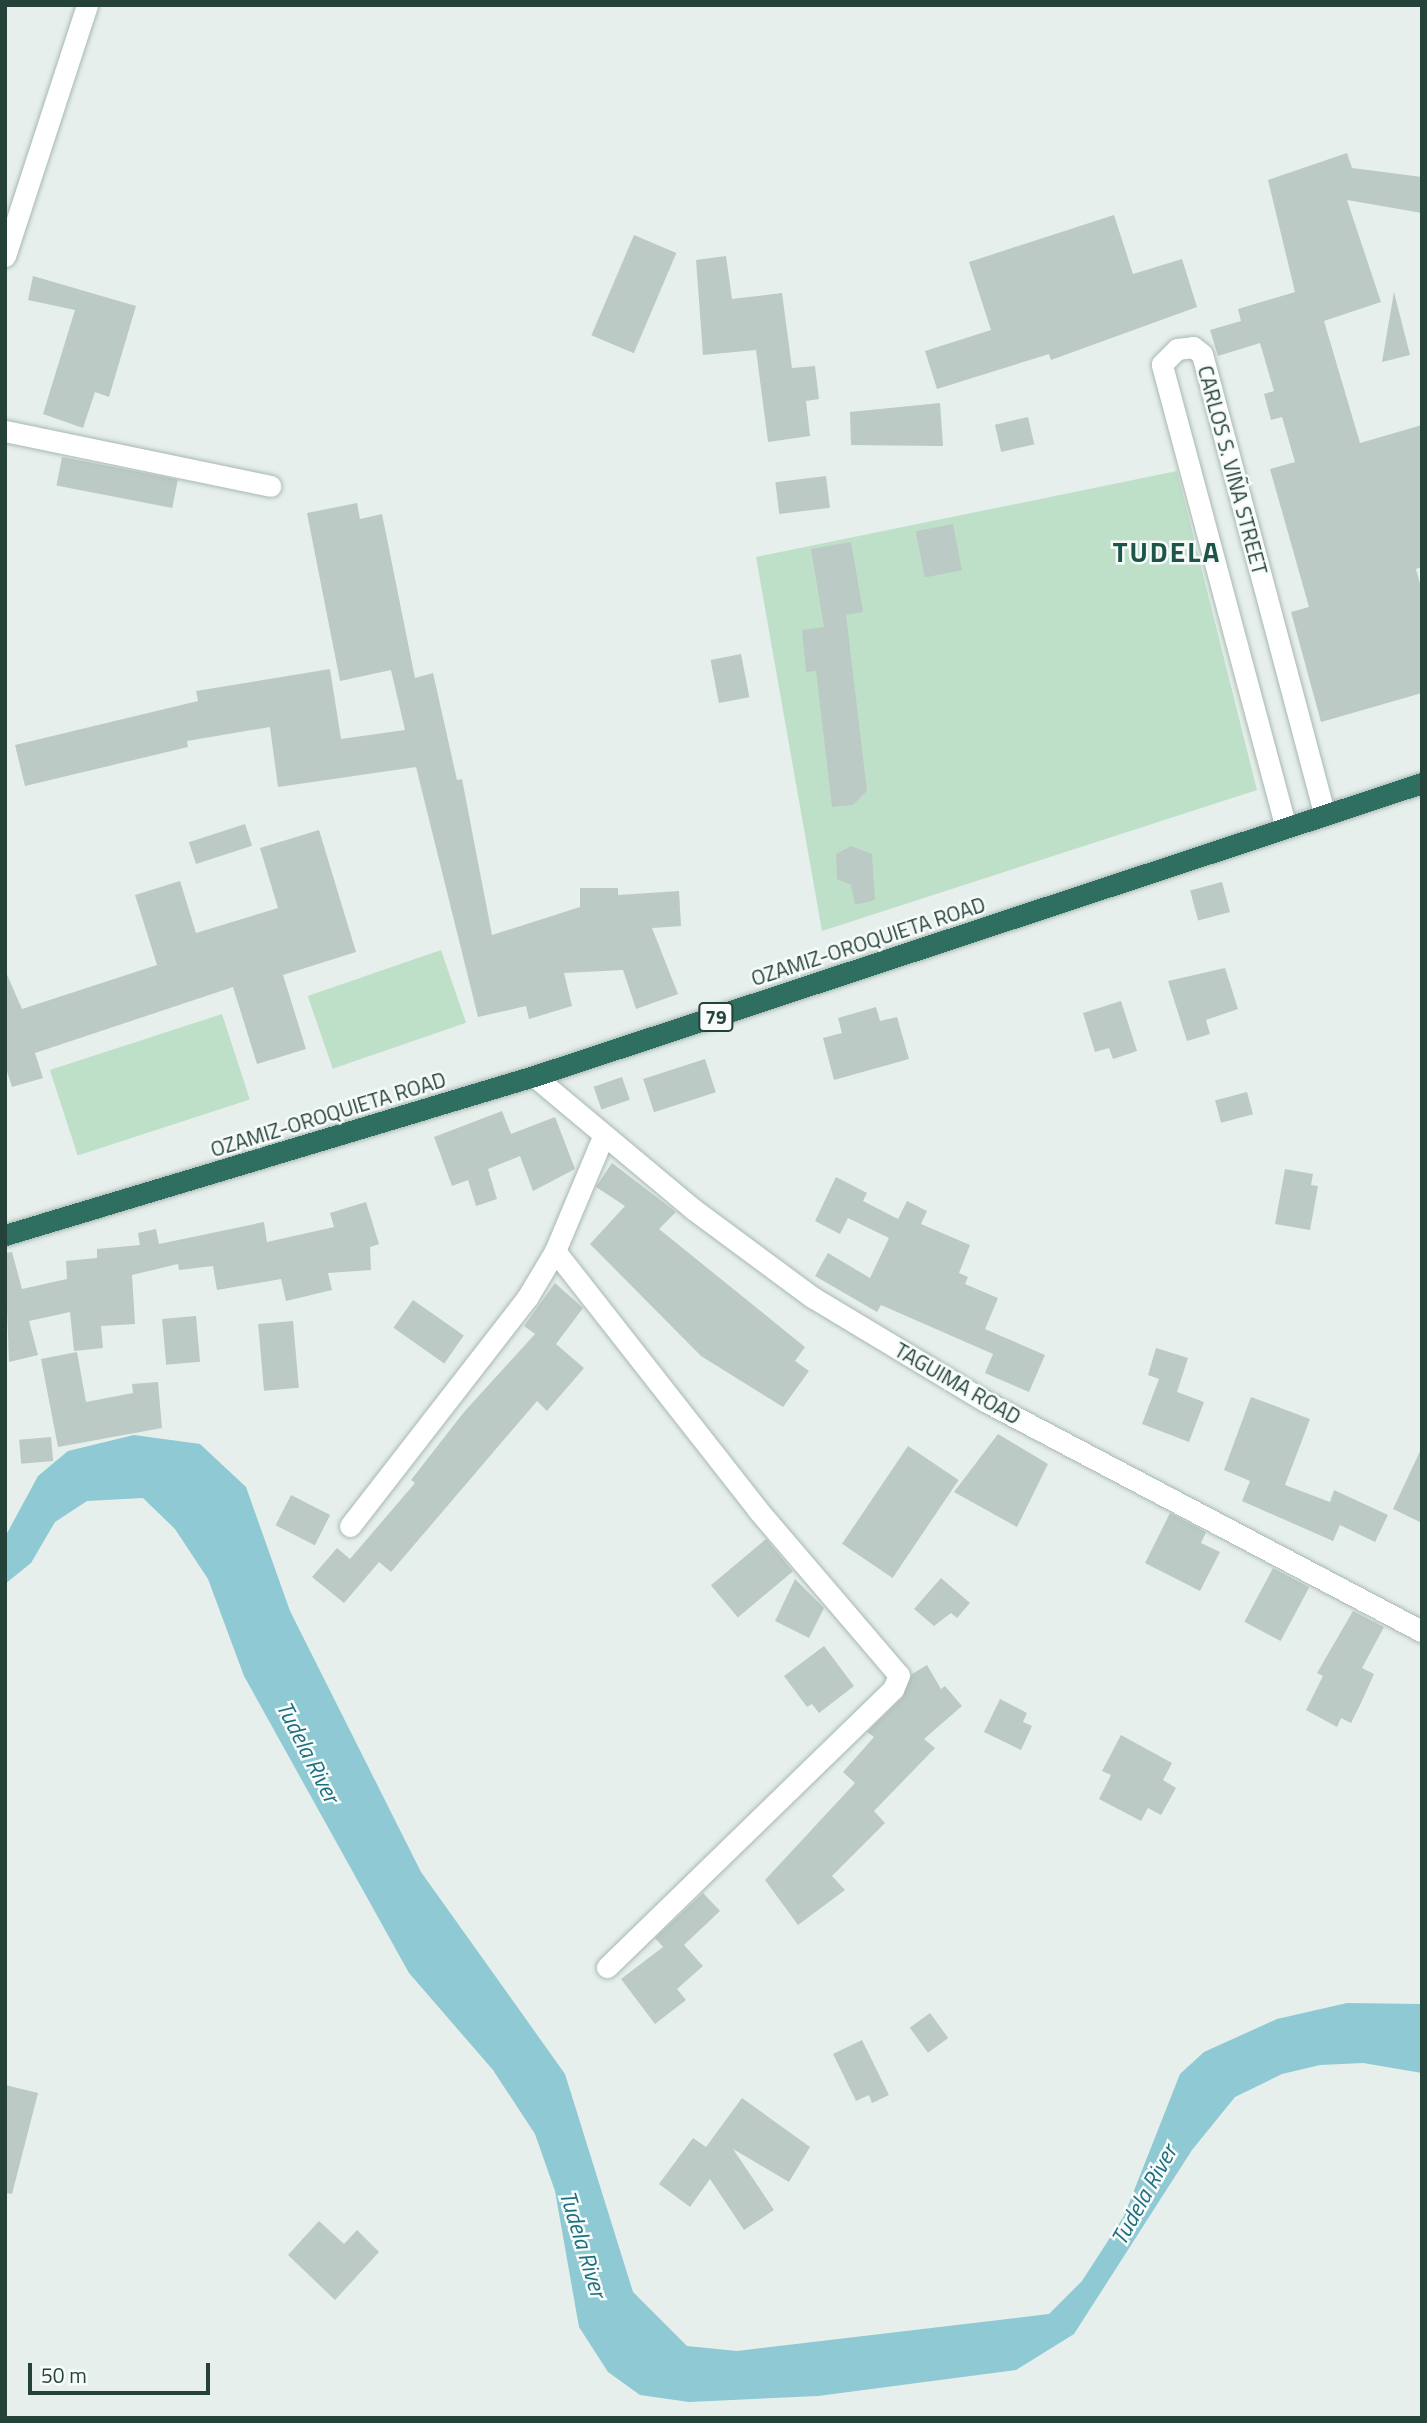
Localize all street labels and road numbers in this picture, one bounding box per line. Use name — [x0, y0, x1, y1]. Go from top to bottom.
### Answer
street label: CARLOS S. VIÑA STREET — [1193, 363, 1273, 577]
street label: OZAMIZ-OROQUIETA ROAD — [748, 891, 988, 991]
road number: 79 — [697, 1001, 735, 1032]
street label: OZAMIZ-OROQUIETA ROAD — [207, 1066, 449, 1162]
street label: TAGUIMA ROAD — [891, 1337, 1025, 1429]

